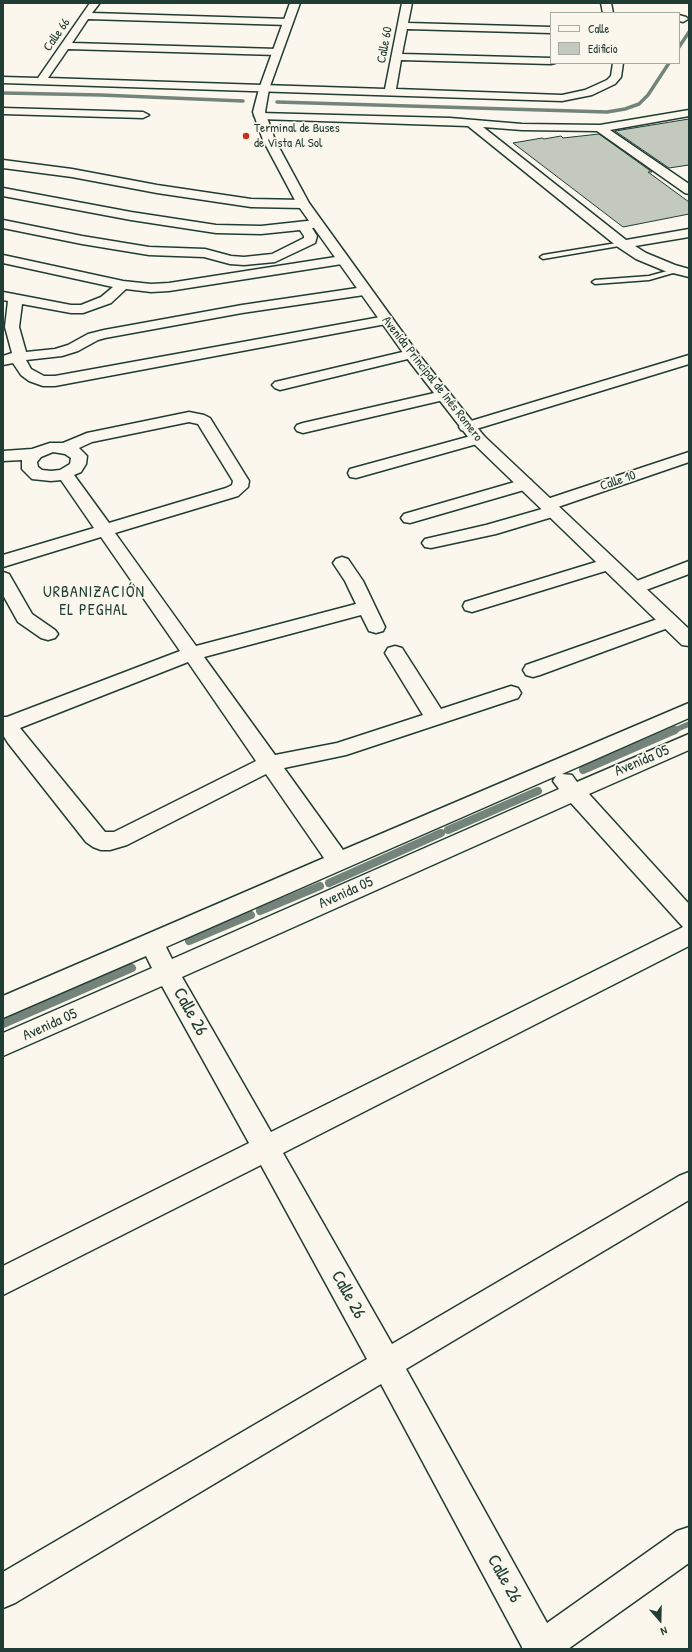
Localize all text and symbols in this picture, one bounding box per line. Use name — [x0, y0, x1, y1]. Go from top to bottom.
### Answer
legend — [550, 12, 680, 64]
street label: Calle 66 — [40, 16, 74, 54]
text: Calle — [588, 20, 609, 37]
street label: Calle 60 — [374, 25, 396, 65]
text: Edificio — [588, 40, 618, 57]
place label: Terminal de Buses de Vista Al Sol — [254, 121, 340, 152]
marker: Terminal de Buses de Vista Al Sol — [241, 131, 251, 141]
street label: Avenida Principal de Inés Romero — [378, 313, 486, 445]
street label: Calle 10 — [598, 468, 638, 494]
district label: URBANIZACIÓN EL PEGHAL — [43, 583, 145, 621]
street label: Avenida 05 — [612, 741, 672, 781]
street label: Avenida 05 — [316, 873, 376, 913]
street label: Calle 26 — [168, 984, 212, 1040]
street label: Avenida 05 — [20, 1005, 80, 1045]
street label: Calle 26 — [326, 1267, 370, 1323]
street label: Calle 26 — [482, 1551, 526, 1607]
north arrow — [640, 1600, 680, 1640]
text: N — [659, 1624, 669, 1639]

